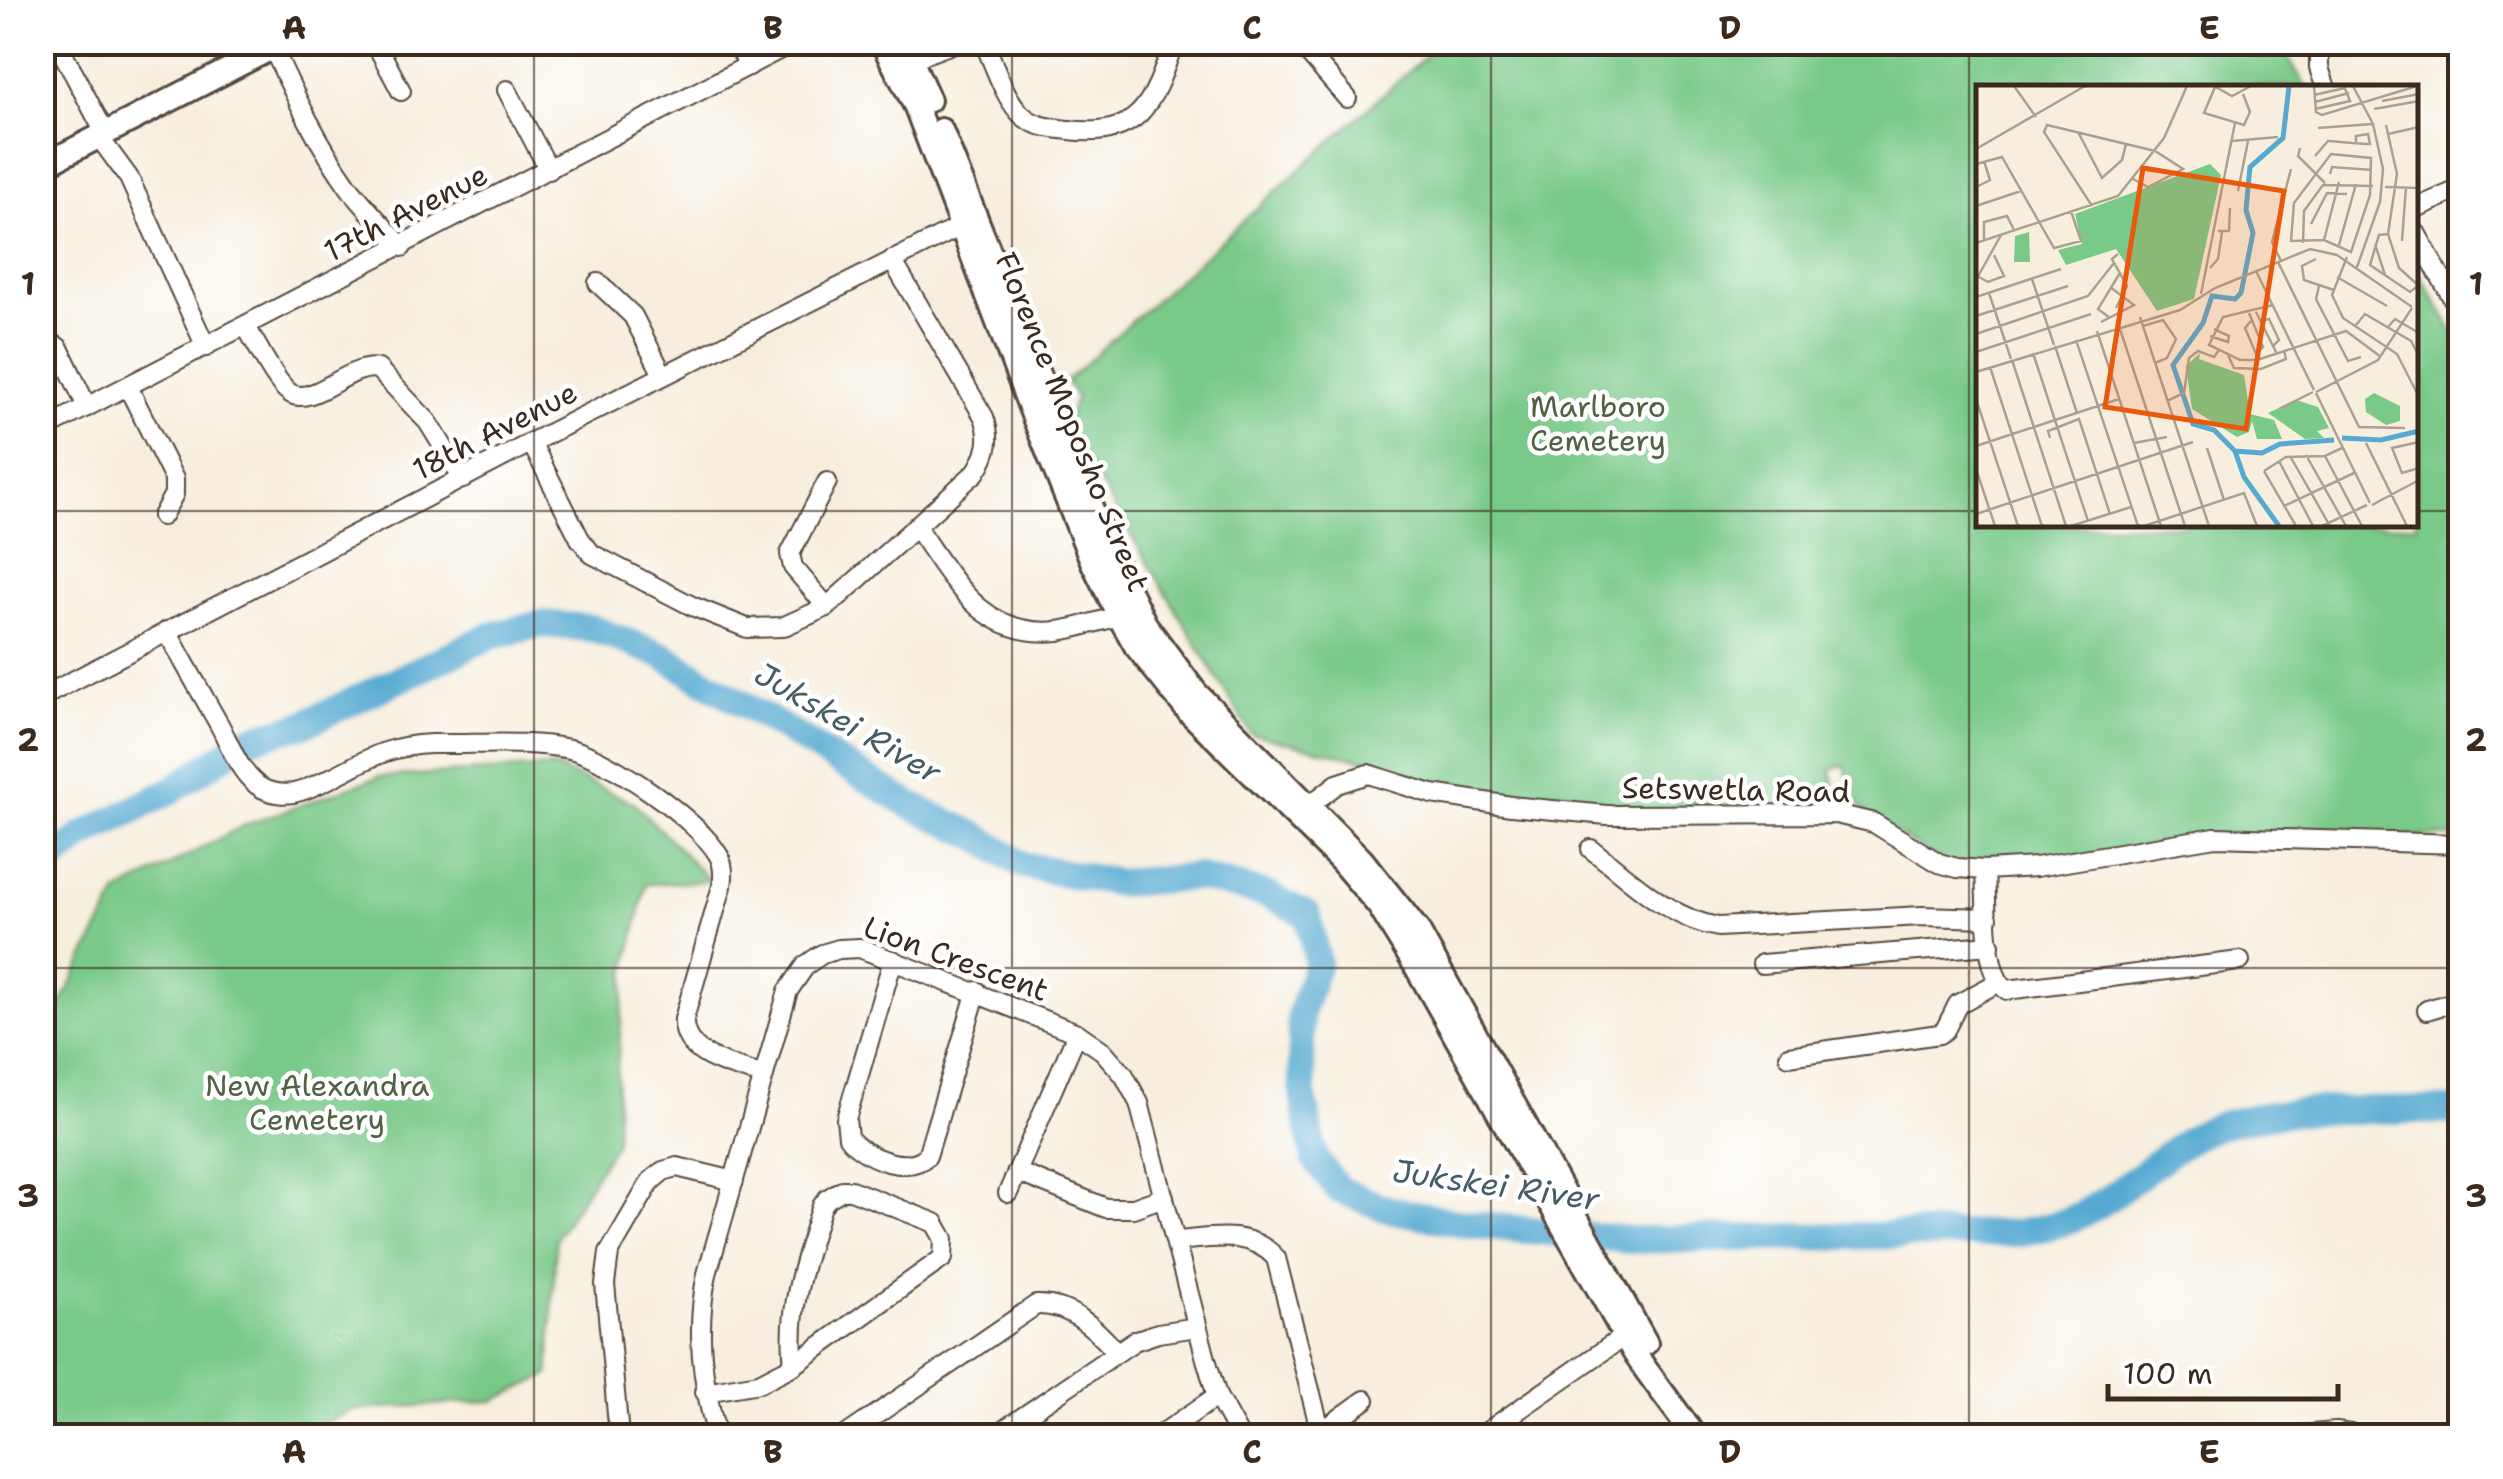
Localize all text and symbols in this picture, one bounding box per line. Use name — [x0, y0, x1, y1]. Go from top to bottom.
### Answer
text: A — [282, 6, 306, 49]
text: B — [763, 6, 783, 49]
text: C — [1242, 6, 1262, 49]
text: D — [1719, 6, 1741, 49]
text: E — [2198, 6, 2220, 49]
inset map — [1976, 85, 2418, 528]
street label: 17th Avenue — [317, 154, 495, 271]
street label: Florence Moposho Street — [986, 246, 1159, 598]
text: 1 — [21, 262, 35, 305]
text: 1 — [2469, 262, 2483, 305]
street label: 18th Avenue — [405, 371, 584, 490]
park label: Marlboro Cemetery — [1530, 386, 1666, 461]
water label: Jukskei River — [747, 652, 950, 794]
text: 2 — [17, 718, 39, 761]
text: 2 — [2465, 718, 2487, 761]
street label: Setswetla Road — [1621, 767, 1851, 812]
street label: Lion Crescent — [858, 906, 1054, 1011]
park label: New Alexandra Cemetery — [205, 1065, 430, 1140]
water label: Jukskei River — [1390, 1149, 1603, 1220]
text: 3 — [17, 1174, 39, 1217]
text: 3 — [2465, 1174, 2487, 1217]
scale bar — [2108, 1339, 2338, 1401]
text: 100 m — [2123, 1353, 2213, 1394]
text: A — [282, 1430, 306, 1473]
text: B — [763, 1430, 783, 1473]
text: C — [1242, 1430, 1262, 1473]
text: D — [1719, 1430, 1741, 1473]
text: E — [2198, 1430, 2220, 1473]

